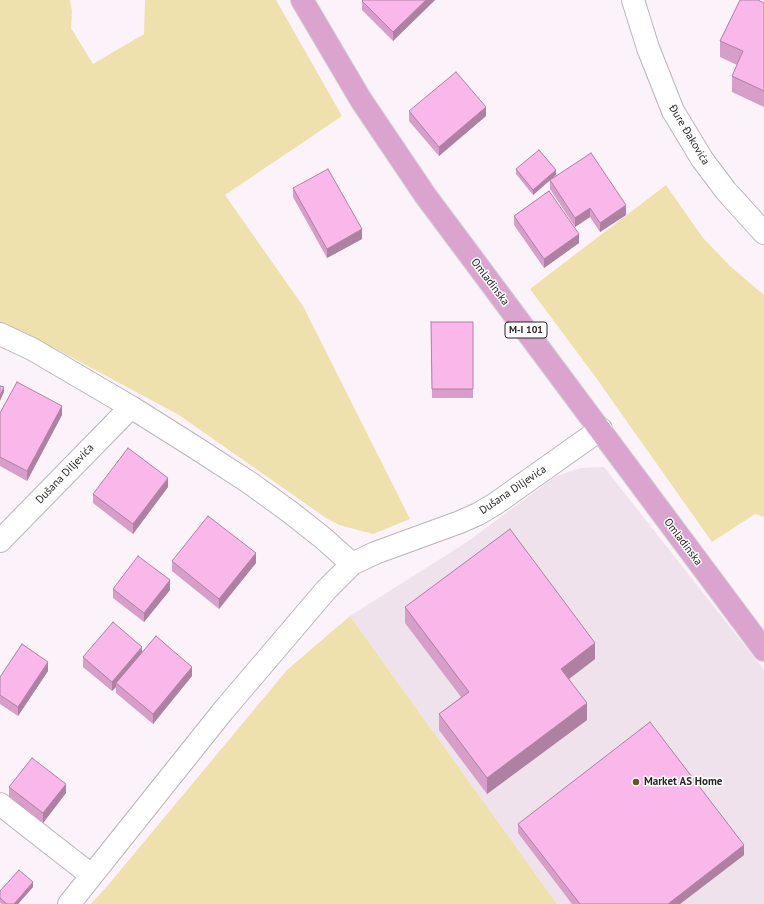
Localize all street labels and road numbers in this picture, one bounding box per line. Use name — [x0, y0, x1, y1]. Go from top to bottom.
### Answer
street label: Đure Đakovića — [666, 103, 712, 167]
street label: Omladinska — [468, 256, 512, 308]
road number: M-I 101 — [505, 322, 547, 338]
street label: Dušana Diljevića — [33, 441, 97, 507]
street label: Dušana Diljevića — [477, 463, 549, 517]
street label: Omladinska — [661, 516, 705, 568]

